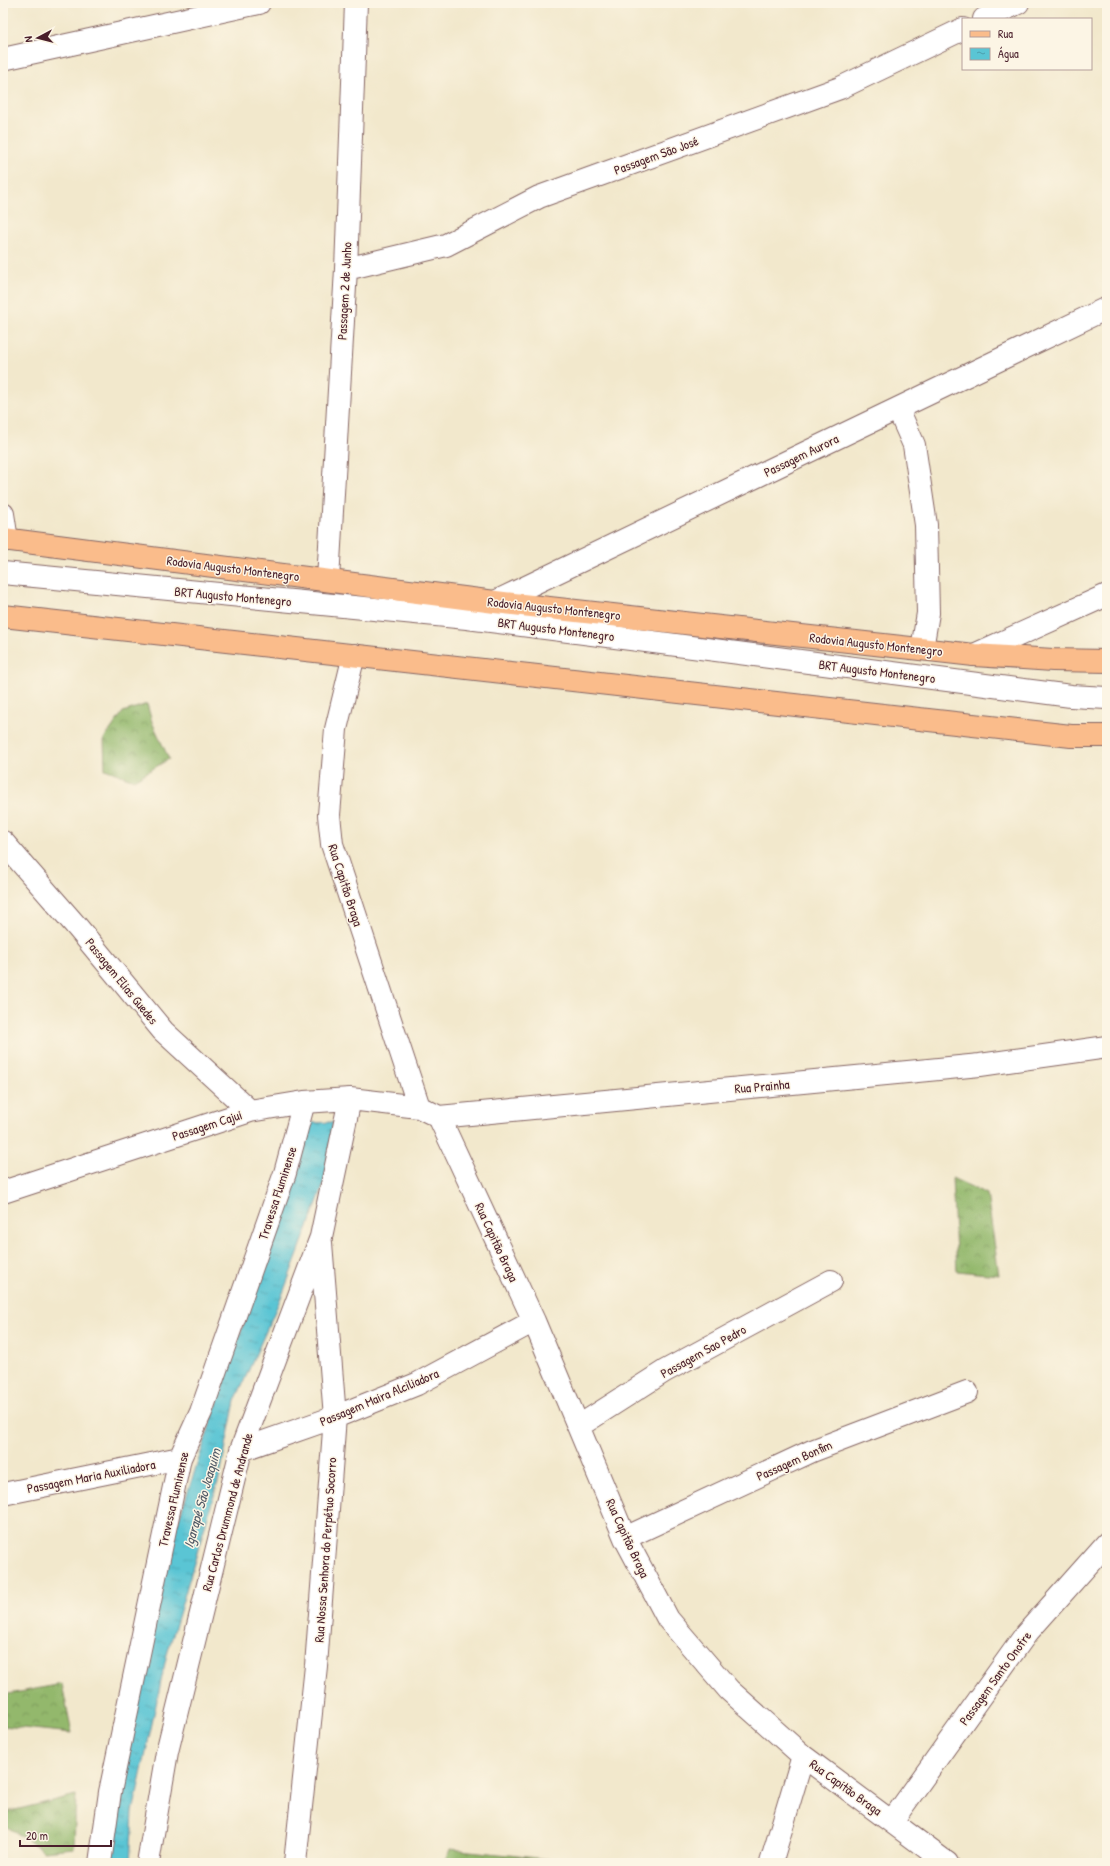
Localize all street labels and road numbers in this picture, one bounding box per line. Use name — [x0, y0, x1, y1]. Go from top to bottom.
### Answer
street label: Passagem São José — [611, 131, 701, 179]
street label: Passagem 2 de Junho — [332, 242, 356, 340]
street label: Passagem Aurora — [761, 429, 841, 481]
street label: Rodovia Augusto Montenegro — [166, 551, 300, 585]
street label: BRT Augusto Montenegro — [174, 582, 292, 610]
street label: Rodovia Augusto Montenegro — [487, 592, 621, 624]
street label: BRT Augusto Montenegro — [497, 613, 615, 645]
street label: Rodovia Augusto Montenegro — [809, 628, 943, 660]
street label: BRT Augusto Montenegro — [818, 655, 936, 687]
street label: Rua Capitão Braga — [324, 842, 368, 928]
street label: Passagem Elias Guedes — [82, 934, 162, 1028]
street label: Rua Prainha — [734, 1075, 790, 1097]
street label: Passagem Cajui — [170, 1105, 244, 1145]
street label: Travessa Fluminense — [253, 1144, 301, 1242]
street label: Rua Capitão Braga — [471, 1200, 523, 1284]
street label: Passagem Sao Pedro — [657, 1320, 749, 1382]
street label: Passagem Maira Alciliadora — [317, 1364, 441, 1430]
street label: Rua Carlos Drummond de Andrande — [197, 1431, 257, 1593]
street label: Passagem Bonfim — [753, 1435, 835, 1485]
street label: Travessa Fluminense — [153, 1450, 193, 1548]
street label: Passagem Maria Auxiliadora — [25, 1455, 157, 1497]
street label: Rua Nossa Senhora do Perpétuo Socorro — [310, 1457, 340, 1643]
street label: Rua Capitão Braga — [602, 1496, 654, 1580]
street label: Passagem Santo Onofre — [955, 1627, 1035, 1729]
street label: Rua Capitão Braga — [806, 1755, 886, 1819]

